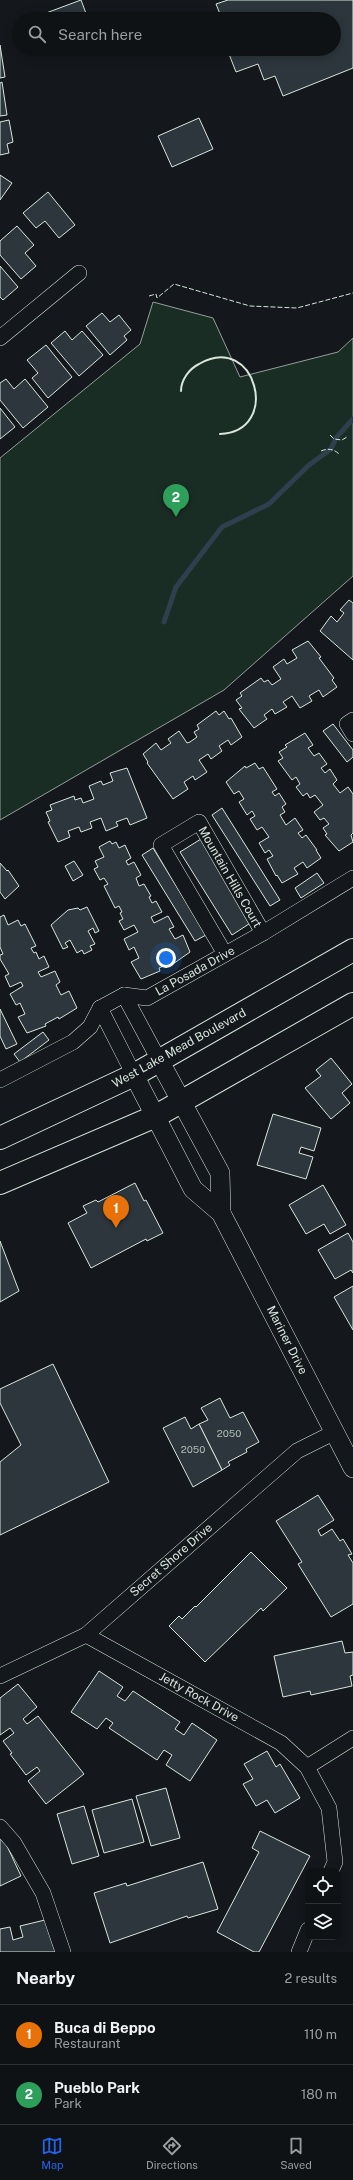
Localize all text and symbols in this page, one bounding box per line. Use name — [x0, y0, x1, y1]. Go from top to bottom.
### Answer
search box — [12, 12, 341, 56]
icon: search — [26, 23, 48, 45]
text: Search here — [58, 26, 142, 43]
pin: 2 — [163, 484, 189, 517]
street label: Mountain Hills Court — [195, 824, 265, 930]
street label: La Posada Drive — [153, 943, 237, 999]
your location — [156, 948, 176, 968]
street label: West Lake Mead Boulevard — [110, 1005, 248, 1091]
pin: 1 — [103, 1195, 129, 1228]
street label: Mariner Drive — [264, 1303, 310, 1377]
house number: 2050 — [217, 1427, 241, 1439]
house number: 2050 — [181, 1443, 205, 1455]
street label: Secret Shore Drive — [127, 1520, 215, 1600]
street label: Jetty Rock Drive — [157, 1669, 241, 1725]
map controls — [305, 1868, 341, 1940]
button: locate — [305, 1868, 341, 1904]
button: layers — [305, 1904, 341, 1940]
text: Nearby — [16, 1968, 75, 1988]
text: 2 results — [285, 1971, 337, 1986]
text: Buca di Beppo — [54, 2019, 156, 2036]
text: 1 — [26, 2027, 32, 2042]
text: 110 m — [304, 2027, 337, 2042]
text: Restaurant — [54, 2036, 120, 2051]
text: Pueblo Park — [54, 2079, 140, 2096]
text: 2 — [25, 2087, 33, 2102]
text: 180 m — [301, 2087, 337, 2102]
text: Park — [54, 2096, 82, 2111]
tab: Map — [41, 2135, 64, 2171]
tab: Directions — [146, 2135, 198, 2171]
tab: Saved — [280, 2135, 312, 2171]

